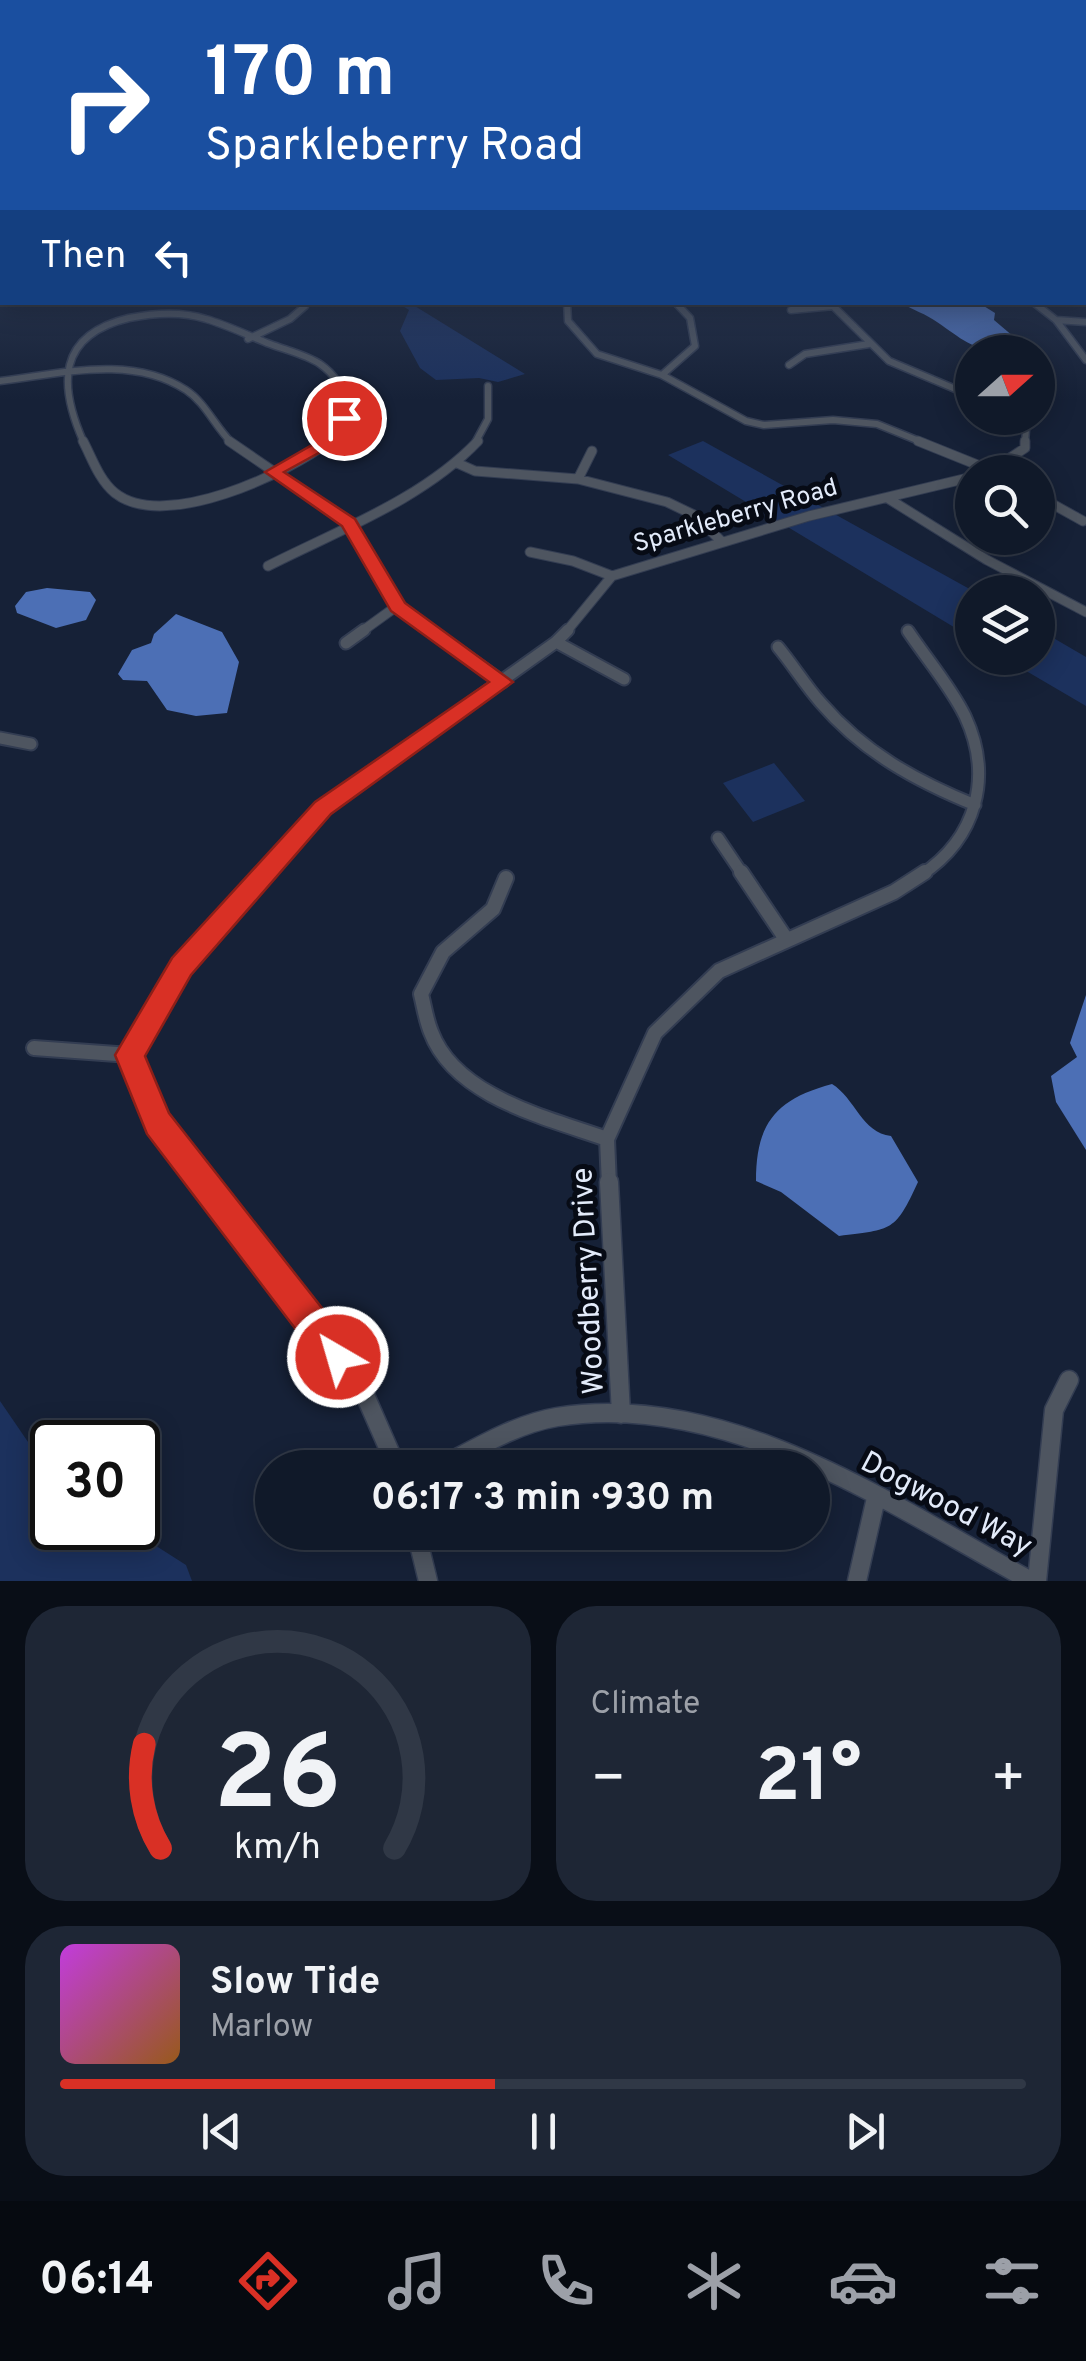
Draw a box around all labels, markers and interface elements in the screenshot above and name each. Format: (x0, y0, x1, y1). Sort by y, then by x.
text: 170 m (205, 32, 395, 121)
icon: right (40, 40, 170, 170)
text: Sparkleberry Road (205, 119, 584, 176)
icon: left (146, 230, 201, 285)
text: Then (40, 233, 126, 282)
north arrow (955, 335, 1055, 435)
map controls (955, 335, 1055, 675)
pin (302, 376, 387, 461)
icon: arrive (317, 391, 372, 446)
button: search (955, 455, 1055, 555)
street label: Sparkleberry Road (630, 472, 841, 561)
button: layers (955, 575, 1055, 675)
street label: Woodberry Drive (565, 1166, 614, 1395)
position arrow (286, 1305, 390, 1409)
speed limit sign: 30 (30, 1420, 160, 1550)
street label: Dogwood Way (854, 1444, 1038, 1566)
text: 06:17 · 3 min · 930 m (371, 1475, 714, 1524)
text: Climate (591, 1685, 700, 1725)
text: 26 (214, 1714, 342, 1846)
text: 21° (755, 1733, 862, 1828)
text: − (591, 1746, 626, 1816)
text: + (991, 1746, 1026, 1816)
text: km/h (234, 1826, 321, 1872)
text: Slow Tide (210, 1959, 380, 2008)
text: Marlow (210, 2008, 313, 2048)
icon: previous (194, 2104, 249, 2159)
icon: pause (516, 2104, 571, 2159)
icon: next (838, 2104, 893, 2159)
icon: directions (233, 2246, 303, 2316)
icon: music (382, 2246, 452, 2316)
icon: phone (531, 2246, 601, 2316)
icon: climate (679, 2246, 749, 2316)
icon: car (828, 2246, 898, 2316)
icon: filters (977, 2246, 1047, 2316)
text: 06:14 (39, 2253, 154, 2310)

